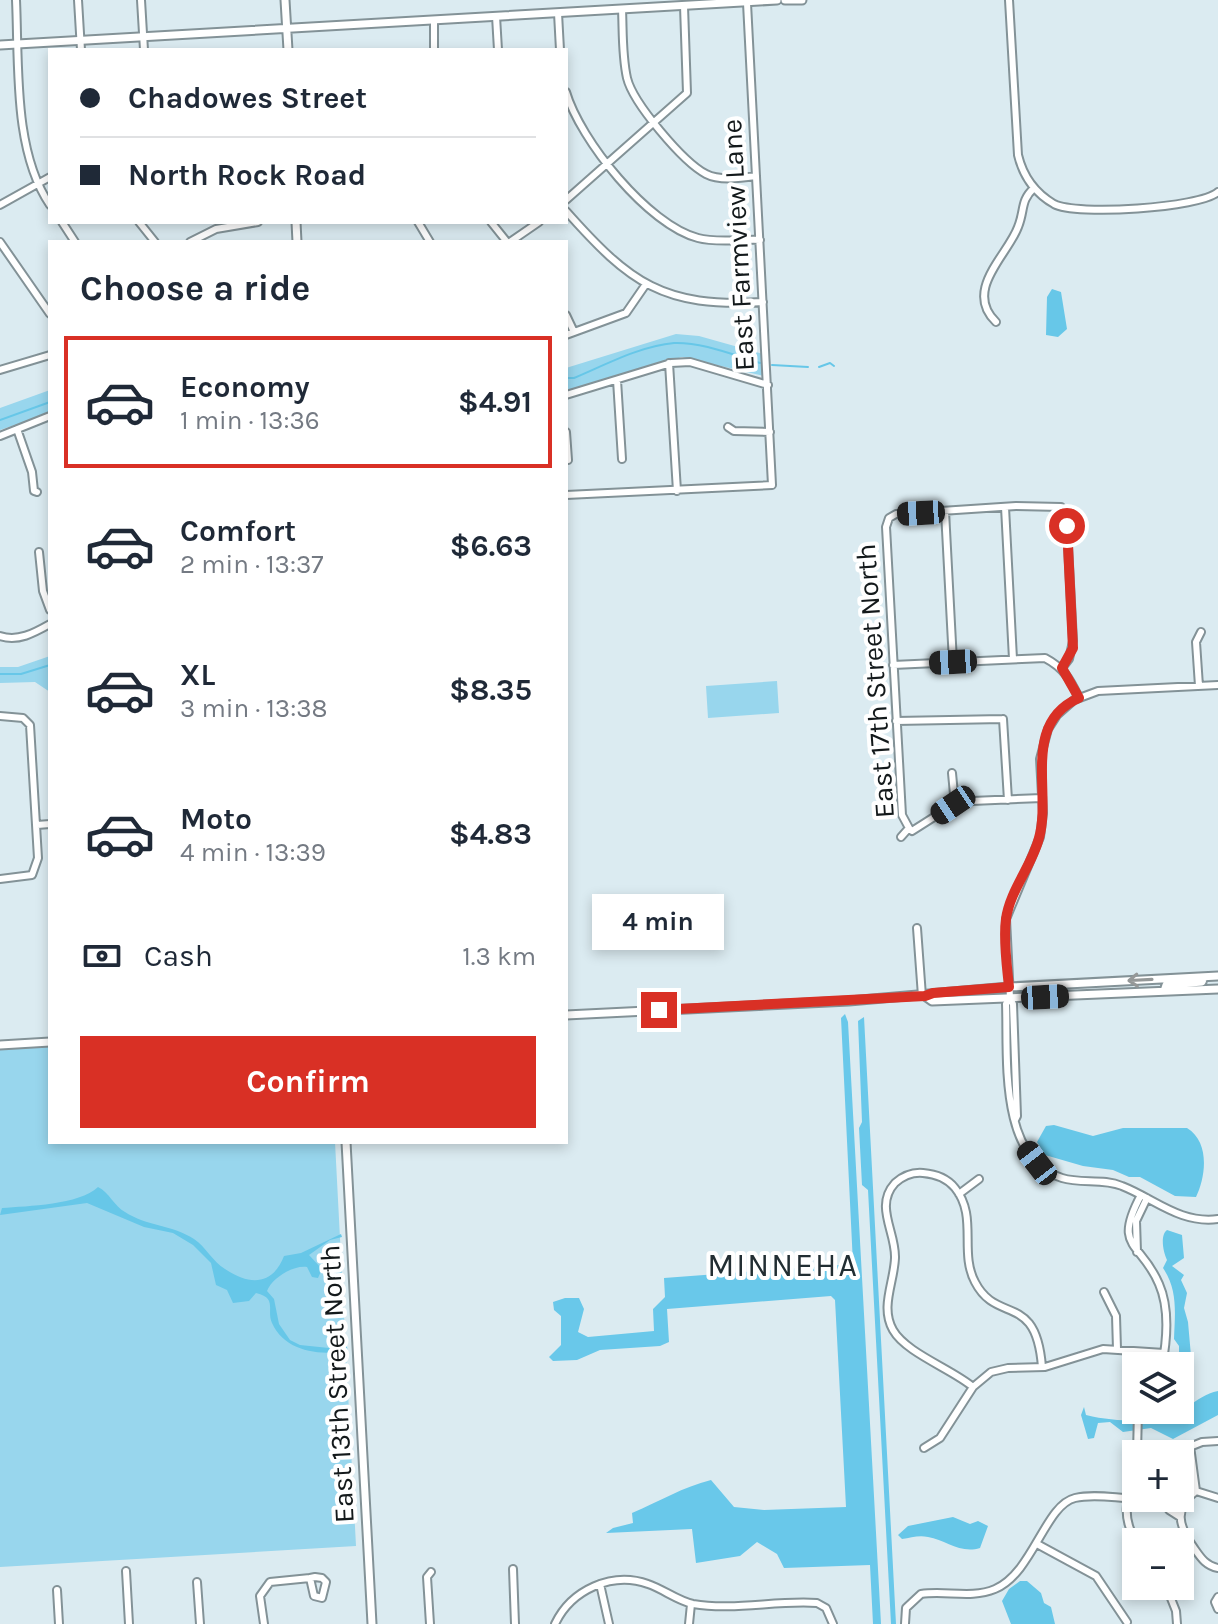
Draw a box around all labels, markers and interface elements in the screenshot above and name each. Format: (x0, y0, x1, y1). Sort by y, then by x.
text: Chadowes Street (128, 80, 367, 116)
street label: East Farmview Lane (715, 118, 761, 372)
text: North Rock Road (128, 157, 366, 193)
text: Choose a ride (80, 267, 310, 309)
icon: car (84, 366, 156, 438)
text: Economy (180, 369, 310, 405)
text: $4.91 (458, 384, 532, 420)
text: 1 min · 13:36 (180, 405, 320, 436)
car (896, 500, 946, 526)
route start (1049, 508, 1085, 544)
icon: car (84, 510, 156, 582)
text: Comfort (180, 513, 296, 549)
text: $6.63 (450, 528, 532, 564)
street label: East 17th Street North (849, 543, 901, 819)
text: 2 min · 13:37 (180, 549, 324, 580)
car (928, 649, 978, 675)
icon: car (84, 654, 156, 726)
text: XL (180, 657, 215, 693)
text: $8.35 (449, 672, 532, 708)
text: 3 min · 13:38 (180, 693, 328, 724)
car (926, 782, 980, 828)
icon: car (84, 798, 156, 870)
text: Moto (180, 801, 252, 837)
text: $4.83 (449, 816, 532, 852)
text: 4 min · 13:39 (180, 837, 326, 868)
callout: 4 min (593, 894, 725, 950)
text: 4 min (622, 906, 694, 937)
icon: cash (80, 934, 124, 978)
text: Cash (144, 938, 213, 974)
text: 1.3 km (462, 941, 536, 972)
one-way arrow (1127, 973, 1154, 988)
car (1020, 984, 1070, 1010)
route end (641, 992, 677, 1028)
button: Confirm (80, 1036, 536, 1128)
car (1013, 1137, 1061, 1189)
street label: East 13th Street North (313, 1244, 361, 1524)
district label: MINNEHA (707, 1247, 859, 1284)
map controls (1122, 1352, 1194, 1600)
button: layers (1122, 1352, 1194, 1424)
button: + (1122, 1440, 1194, 1512)
button: − (1122, 1528, 1194, 1600)

